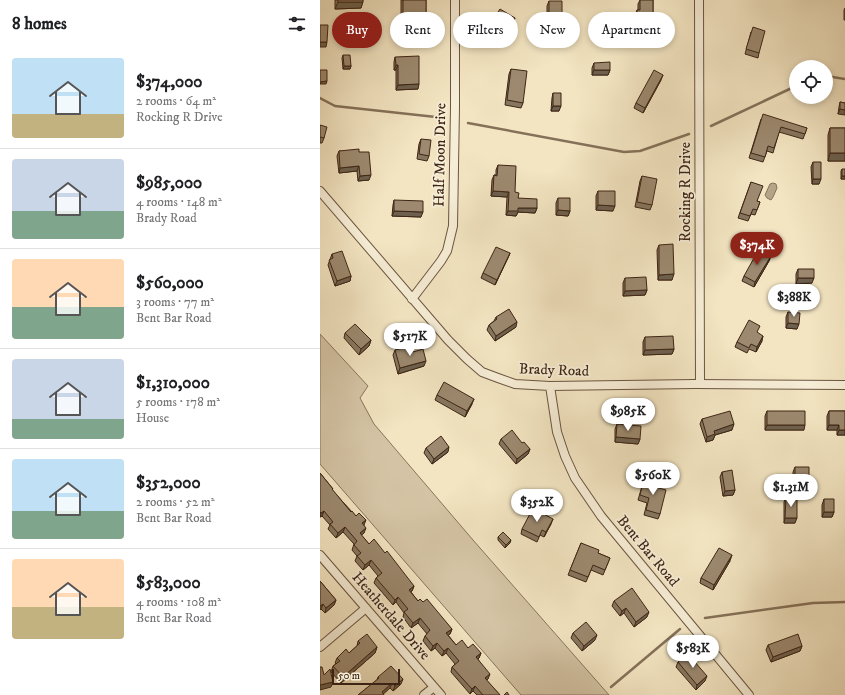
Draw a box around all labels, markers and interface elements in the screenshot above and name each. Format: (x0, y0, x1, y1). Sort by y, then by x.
chip: Buy (332, 12, 382, 48)
chip: Rent (390, 12, 445, 48)
chip: Filters (453, 12, 518, 48)
chip: New (526, 12, 580, 48)
chip: Apartment (588, 12, 675, 48)
text: 8 homes (12, 13, 67, 35)
icon: filters (286, 13, 308, 35)
map controls (789, 60, 833, 104)
button: locate (789, 60, 833, 104)
text: $374,000 (136, 71, 203, 93)
icon: home (44, 74, 92, 122)
text: 2 rooms · 64 m² (136, 93, 216, 109)
street label: Half Moon Drive (430, 103, 450, 207)
text: Rocking R Drive (136, 109, 223, 125)
street label: Rocking R Drive (676, 142, 695, 242)
text: $985,000 (136, 172, 202, 194)
icon: home (44, 175, 92, 223)
text: 4 rooms · 148 m² (136, 194, 222, 210)
text: Brady Road (136, 210, 197, 226)
pin: $374K (729, 232, 785, 266)
text: $374K (739, 237, 775, 253)
text: $560,000 (136, 272, 204, 294)
icon: home (44, 275, 92, 323)
pin: $388K (766, 284, 822, 318)
text: $388K (777, 289, 811, 305)
text: 3 rooms · 77 m² (136, 294, 214, 310)
text: Bent Bar Road (136, 310, 212, 326)
pin: $517K (382, 323, 438, 357)
text: $517K (393, 328, 427, 344)
street label: Brady Road (519, 359, 590, 381)
text: $1,310,000 (136, 372, 210, 394)
icon: home (44, 375, 92, 423)
text: 5 rooms · 178 m² (136, 394, 220, 410)
pin: $985K (600, 398, 656, 432)
text: $985K (610, 403, 646, 419)
text: House (136, 410, 169, 426)
pin: $560K (625, 462, 681, 496)
text: $560K (635, 467, 671, 483)
text: $352,000 (136, 472, 201, 494)
pin: $1.31M (758, 474, 824, 508)
icon: home (44, 475, 92, 523)
text: $1.31M (773, 479, 809, 495)
pin: $352K (509, 489, 565, 523)
text: 2 rooms · 52 m² (136, 494, 215, 510)
text: $352K (520, 494, 554, 510)
text: Bent Bar Road (136, 510, 212, 526)
street label: Bent Bar Road (613, 511, 684, 591)
street label: Heatherdale Drive (348, 568, 434, 664)
text: $583,000 (136, 572, 201, 594)
icon: home (44, 575, 92, 623)
text: 4 rooms · 108 m² (136, 594, 221, 610)
text: Bent Bar Road (136, 610, 212, 626)
pin: $583K (665, 635, 721, 669)
text: $583K (676, 640, 710, 656)
scale bar (332, 667, 400, 686)
text: 50 m (338, 669, 360, 683)

